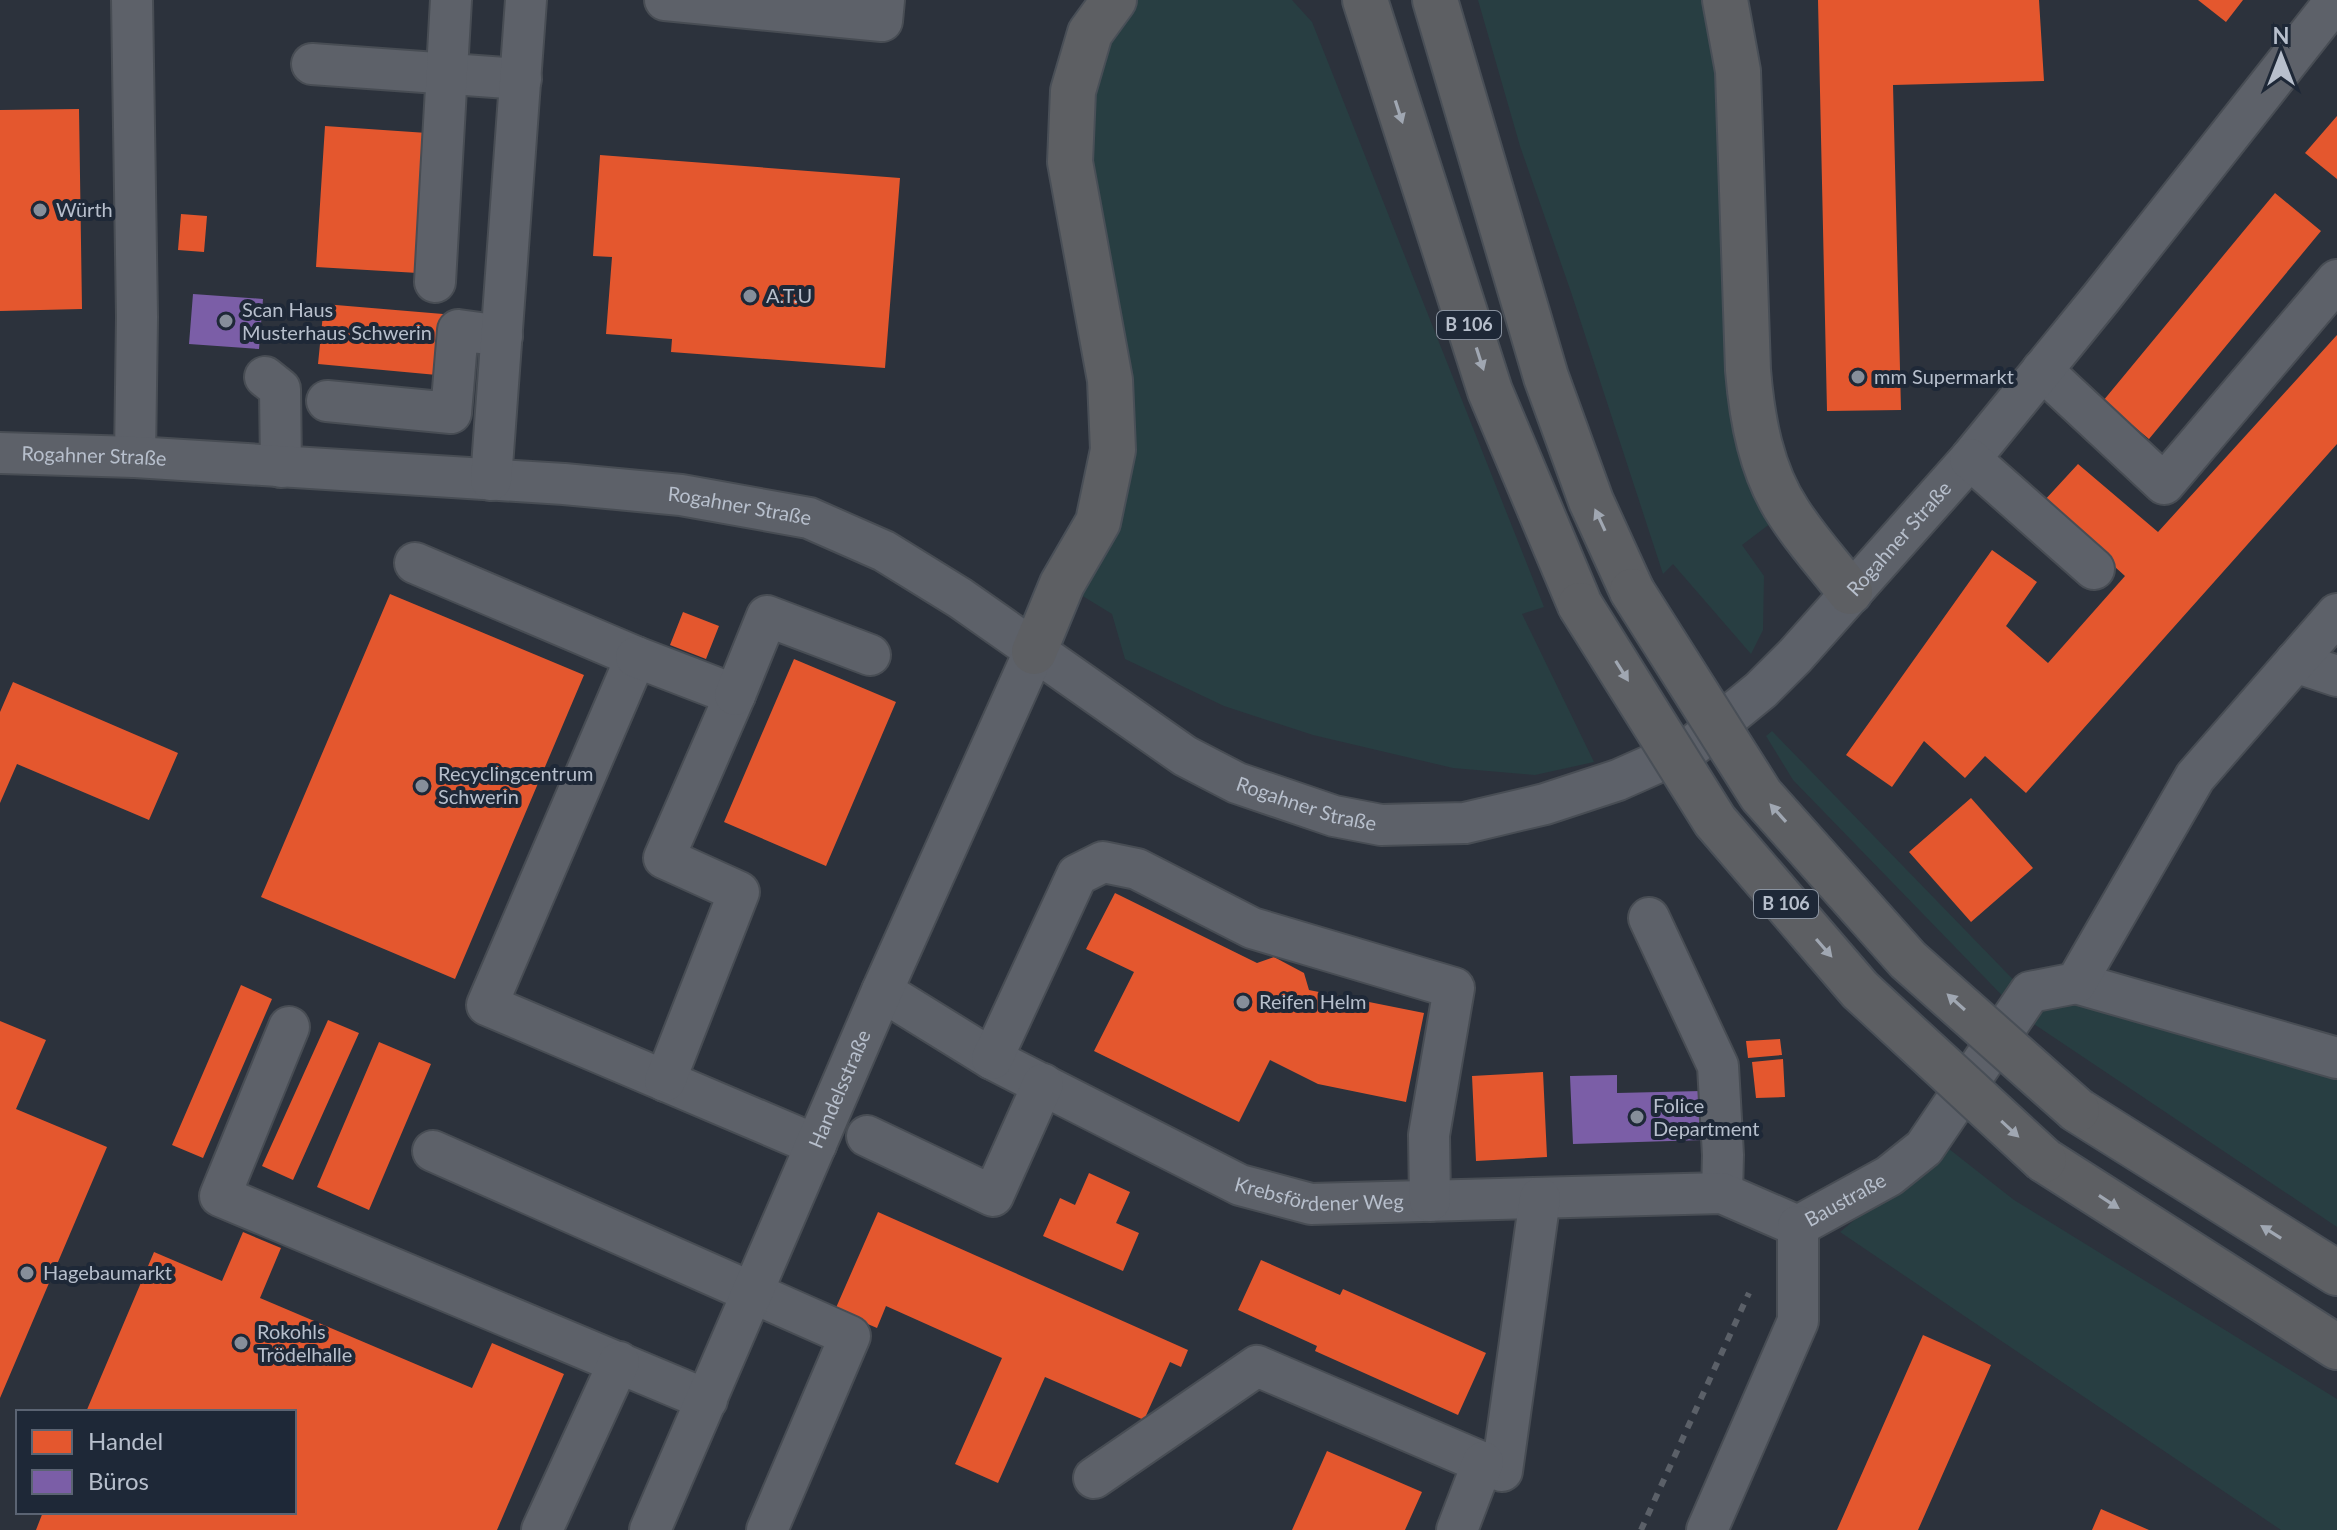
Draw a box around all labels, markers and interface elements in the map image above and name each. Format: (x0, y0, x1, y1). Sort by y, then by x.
north arrow (2241, 16, 2321, 96)
text: N (2273, 22, 2289, 49)
one-way arrow (1394, 101, 1406, 125)
place label: Würth (56, 197, 113, 221)
marker: Würth (31, 201, 49, 219)
place label: A.T.U (766, 283, 812, 307)
marker: A.T.U (741, 287, 759, 305)
place label: Scan Haus Musterhaus Schwerin (242, 297, 432, 344)
road number: B 106 (1437, 311, 1501, 339)
marker: Scan Haus Musterhaus Schwerin (217, 312, 235, 330)
one-way arrow (1474, 348, 1486, 372)
place label: mm Supermarkt (1874, 364, 2014, 388)
marker: mm Supermarkt (1849, 368, 1867, 386)
street label: Rogahner Straße (21, 441, 167, 470)
street label: Rogahner Straße (1841, 476, 1956, 600)
street label: Rogahner Straße (667, 481, 813, 529)
one-way arrow (1593, 508, 1607, 532)
one-way arrow (1614, 661, 1629, 682)
place label: Recyclingcentrum Schwerin (438, 761, 594, 808)
street label: Rogahner Straße (1234, 771, 1379, 835)
marker: Recyclingcentrum Schwerin (413, 777, 431, 795)
one-way arrow (1770, 804, 1787, 824)
road number: B 106 (1754, 890, 1818, 918)
one-way arrow (1815, 938, 1832, 958)
place label: Reifen Helm (1259, 989, 1366, 1013)
marker: Reifen Helm (1234, 993, 1252, 1011)
one-way arrow (1946, 994, 1965, 1012)
street label: Handelsstraße (803, 1026, 875, 1151)
place label: Folice Department (1653, 1093, 1759, 1140)
marker: Folice Department (1628, 1108, 1646, 1126)
one-way arrow (2001, 1120, 2020, 1138)
street label: Baustraße (1800, 1167, 1890, 1231)
street label: Krebsfördener Weg (1232, 1171, 1404, 1215)
one-way arrow (2099, 1195, 2120, 1210)
one-way arrow (2260, 1225, 2282, 1239)
place label: Hagebaumarkt (43, 1260, 172, 1284)
marker: Hagebaumarkt (18, 1264, 36, 1282)
place label: Rokohls Trödelhalle (257, 1319, 352, 1366)
marker: Rokohls Trödelhalle (232, 1334, 250, 1352)
legend (16, 1410, 296, 1514)
text: Handel (88, 1426, 163, 1455)
text: Büros (88, 1466, 149, 1495)

